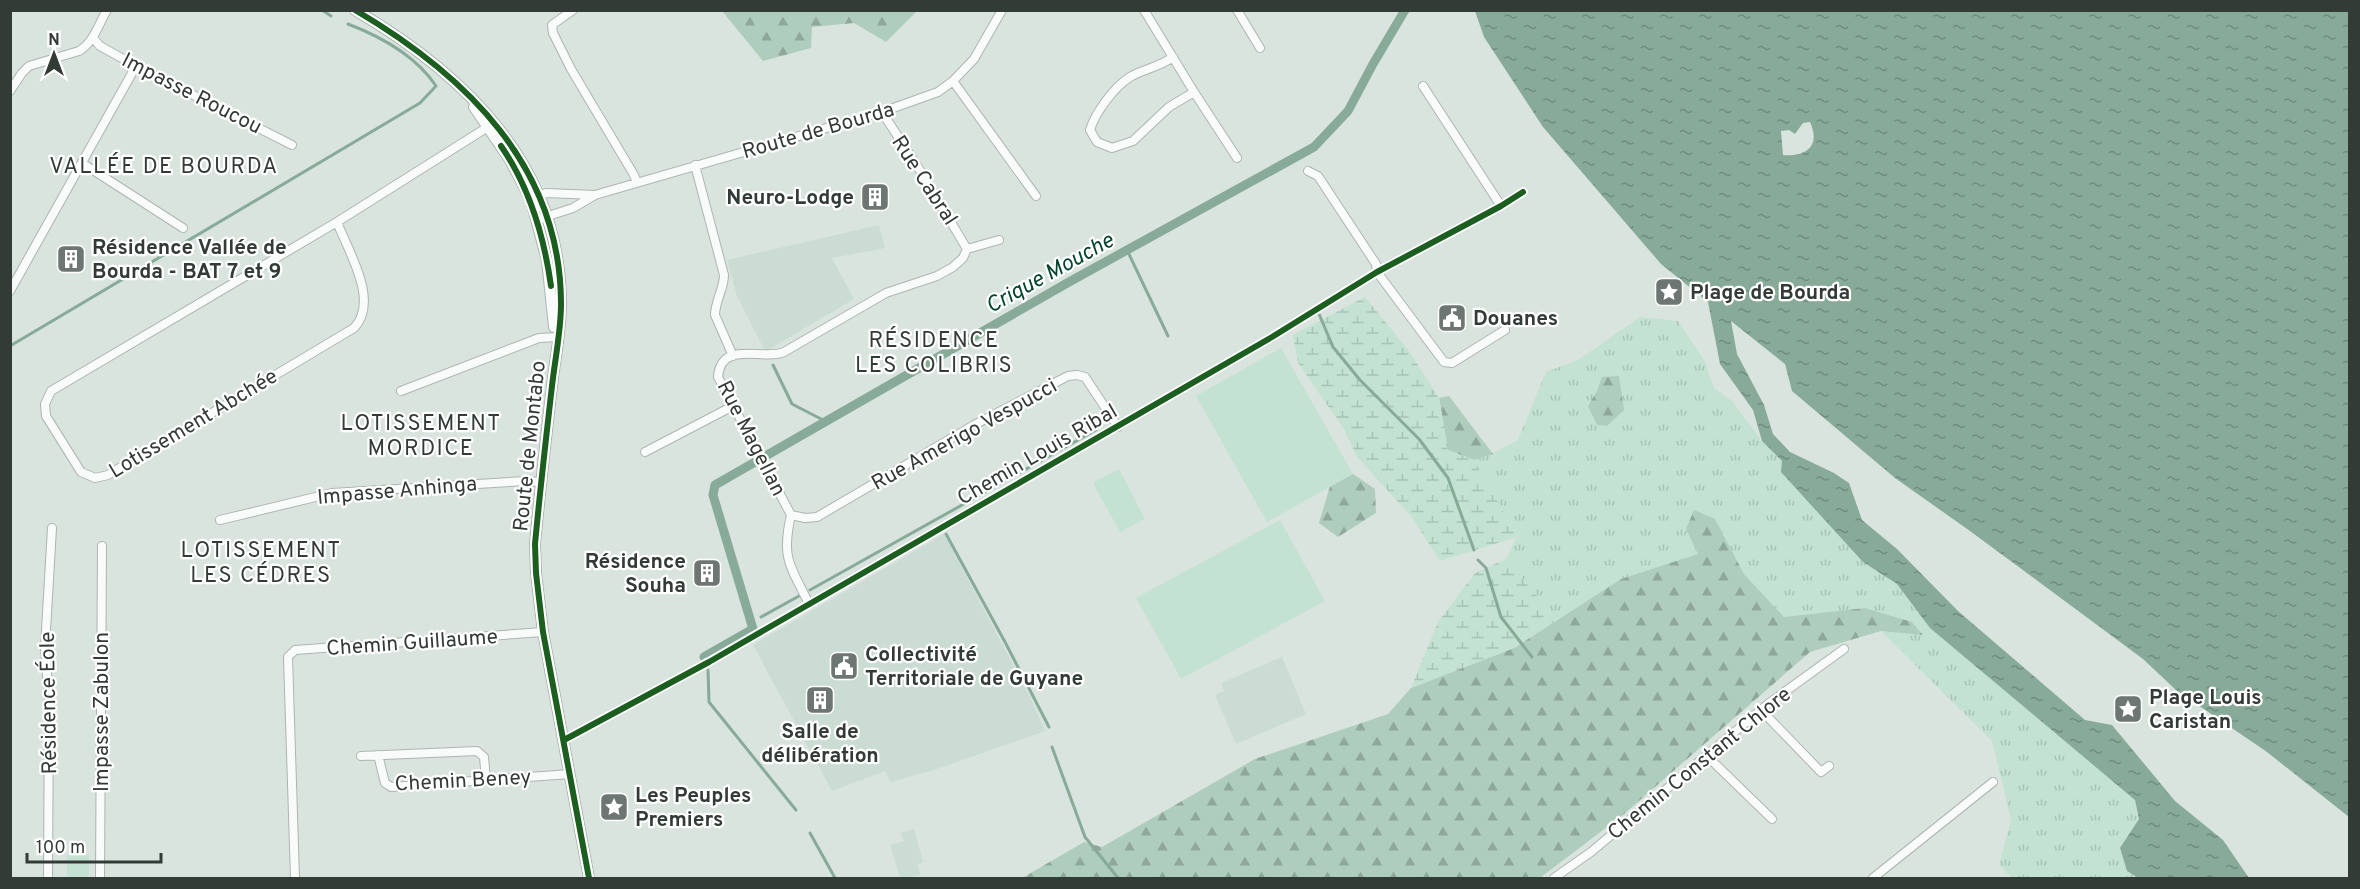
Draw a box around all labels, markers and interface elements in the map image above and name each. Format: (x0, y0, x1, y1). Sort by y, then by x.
north arrow (24, 24, 84, 84)
text: N (48, 31, 60, 51)
street label: Impasse Roucou (117, 47, 266, 141)
street label: Route de Bourda (739, 97, 898, 166)
street label: Rue Cabral (885, 131, 963, 231)
district label: VALLÉE DE BOURDA (49, 152, 279, 181)
building icon: Neuro-Lodge (859, 181, 891, 213)
place label: Neuro-Lodge (726, 185, 854, 212)
water label: Crique Mouche (981, 228, 1120, 320)
place label: Résidence Vallée de Bourda - BAT 7 et 9 (92, 235, 287, 286)
building icon: Résidence Vallée de Bourda - BAT 7 et 9 (55, 243, 87, 275)
place icon: Plage de Bourda (1653, 276, 1685, 308)
place label: Plage de Bourda (1690, 280, 1850, 307)
public building icon: Douanes (1436, 302, 1468, 334)
place label: Douanes (1473, 306, 1558, 333)
district label: RÉSIDENCE LES COLIBRIS (855, 326, 1013, 380)
street label: Route de Montabo (508, 359, 553, 533)
street label: Lotissement Abchée (105, 363, 283, 485)
street label: Rue Amerigo Vespucci (867, 373, 1062, 498)
street label: Rue Magellan (710, 376, 791, 501)
street label: Chemin Louis Ribal (953, 398, 1123, 512)
district label: LOTISSEMENT MORDICE (340, 411, 502, 463)
street label: Impasse Anhinga (316, 471, 478, 512)
district label: LOTISSEMENT LES CÉDRES (180, 538, 342, 590)
place label: Résidence Souha (585, 549, 686, 600)
building icon: Résidence Souha (691, 557, 723, 589)
street label: Chemin Guillaume (325, 624, 499, 663)
street label: Résidence Éole (34, 631, 64, 775)
street label: Impasse Zabulon (89, 632, 116, 792)
place label: Collectivité Territoriale de Guyane (865, 642, 1083, 693)
public building icon: Collectivité Territoriale de Guyane (828, 650, 860, 682)
street label: Chemin Constant Chlore (1603, 682, 1797, 847)
building icon: Salle de délibération (804, 684, 836, 716)
place label: Plage Louis Caristan (2149, 685, 2262, 736)
place icon: Plage Louis Caristan (2112, 693, 2144, 725)
place label: Salle de délibération (761, 719, 879, 770)
street label: Chemin Beney (394, 764, 532, 799)
place label: Les Peuples Premiers (635, 783, 751, 834)
place icon: Les Peuples Premiers (598, 791, 630, 823)
scale bar (27, 826, 160, 864)
text: 100 m (36, 837, 85, 860)

